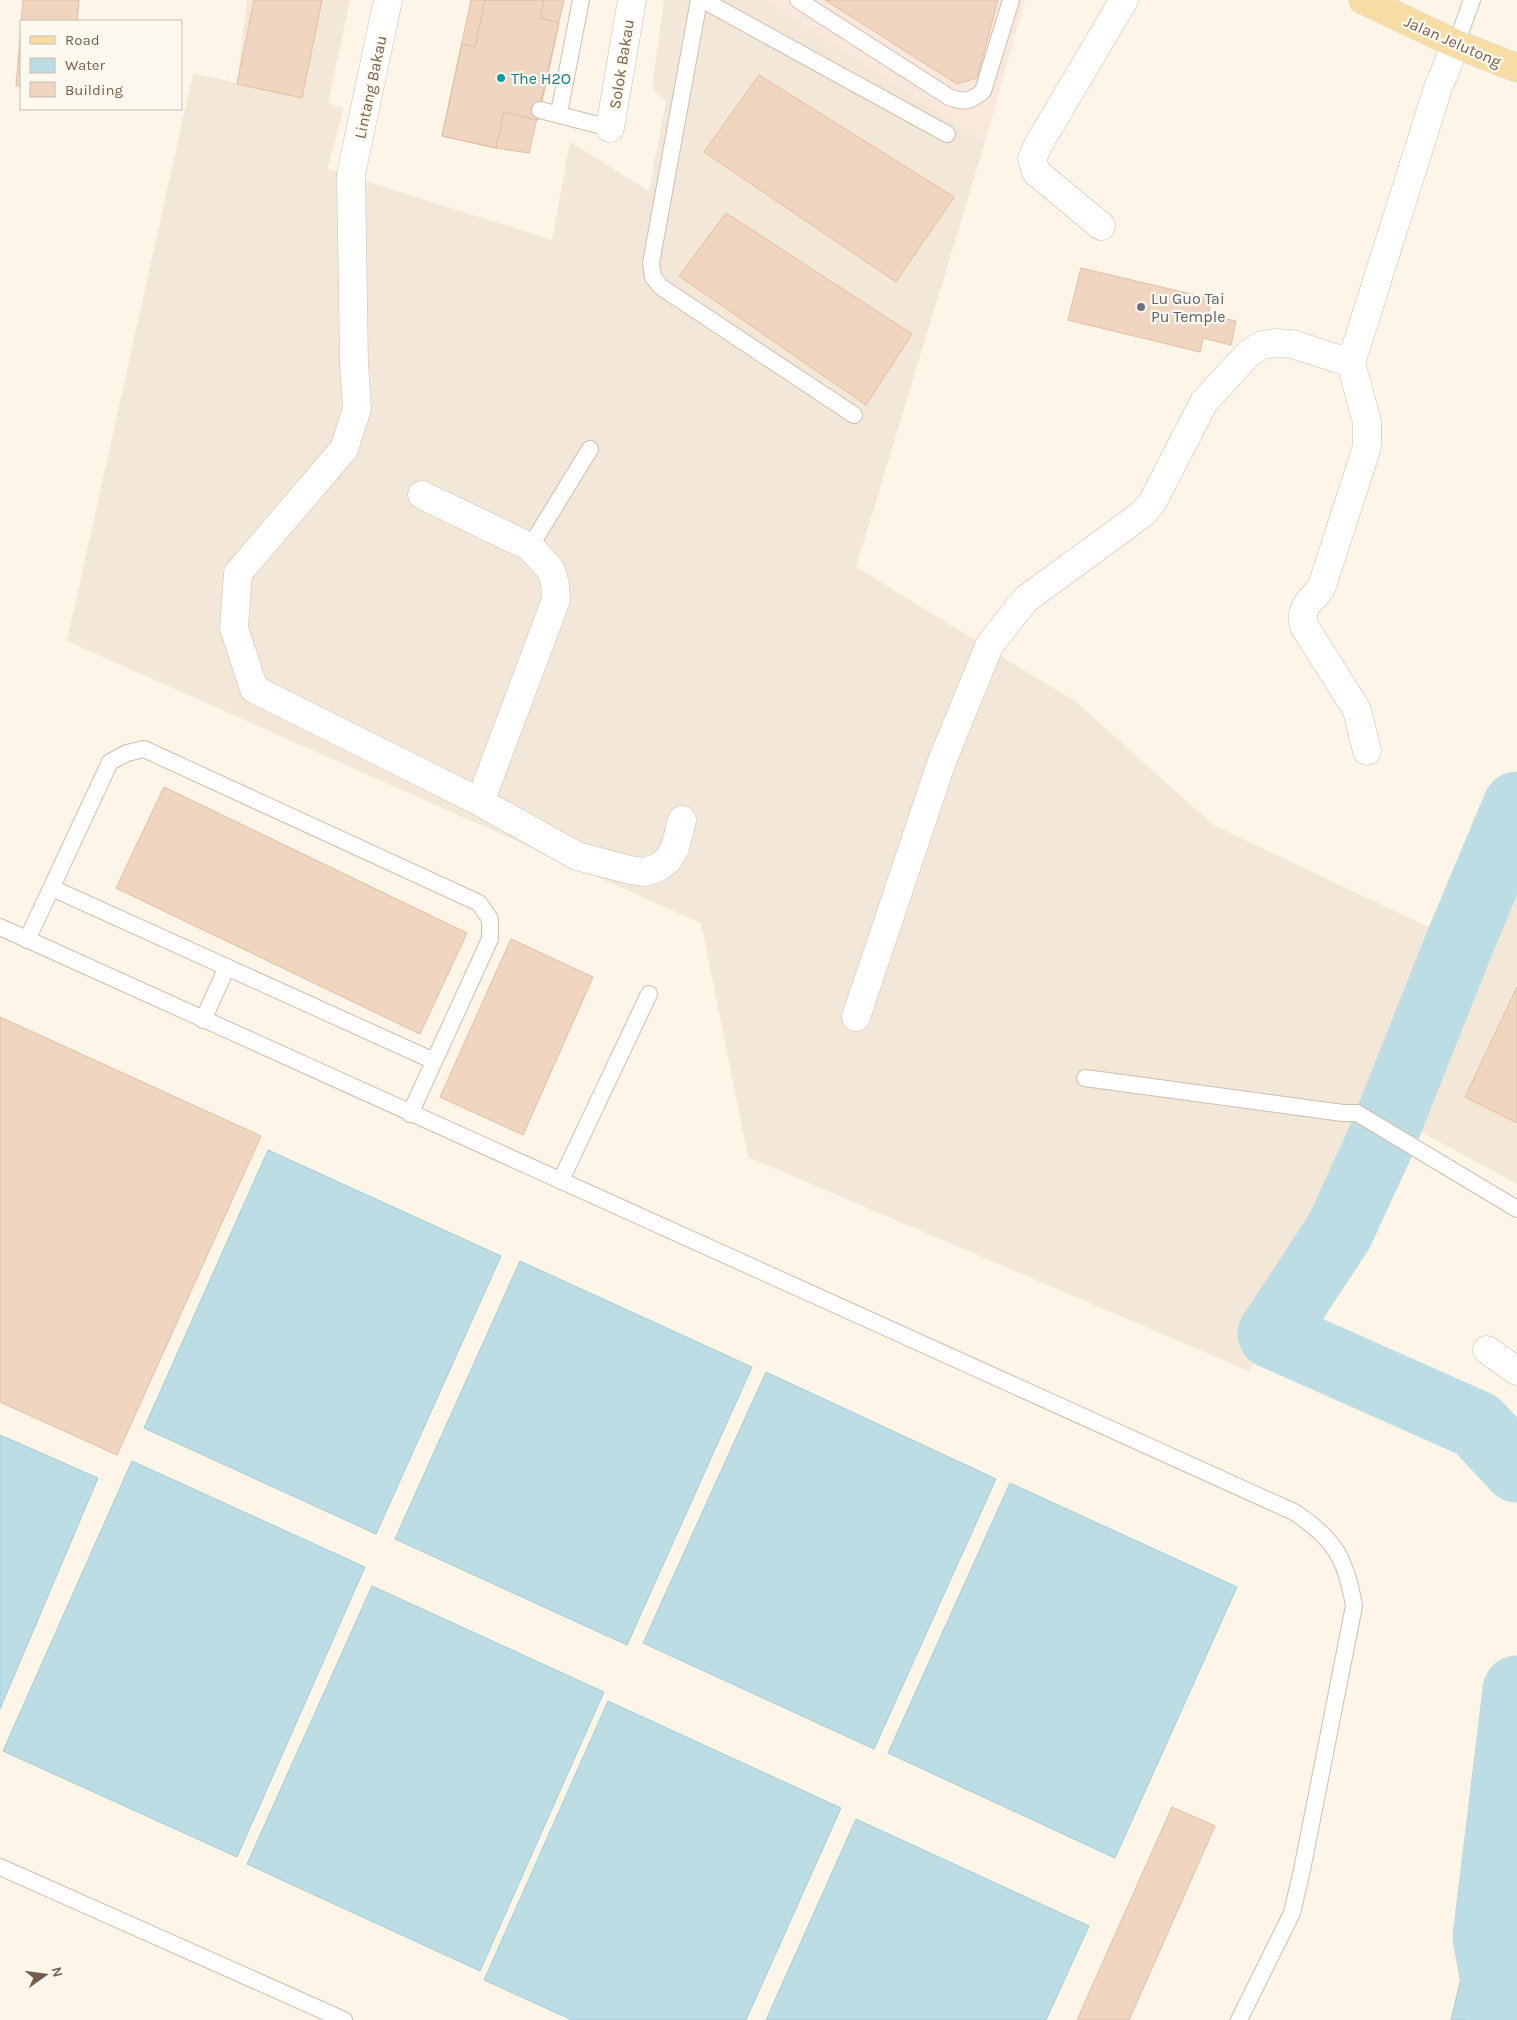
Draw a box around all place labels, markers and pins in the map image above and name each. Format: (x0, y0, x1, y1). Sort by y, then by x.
place label: The H2O (511, 69, 571, 88)
marker: The H2O (495, 72, 507, 84)
place label: Lu Guo Tai Pu Temple (1151, 289, 1225, 326)
marker: Lu Guo Tai Pu Temple (1135, 301, 1147, 313)

